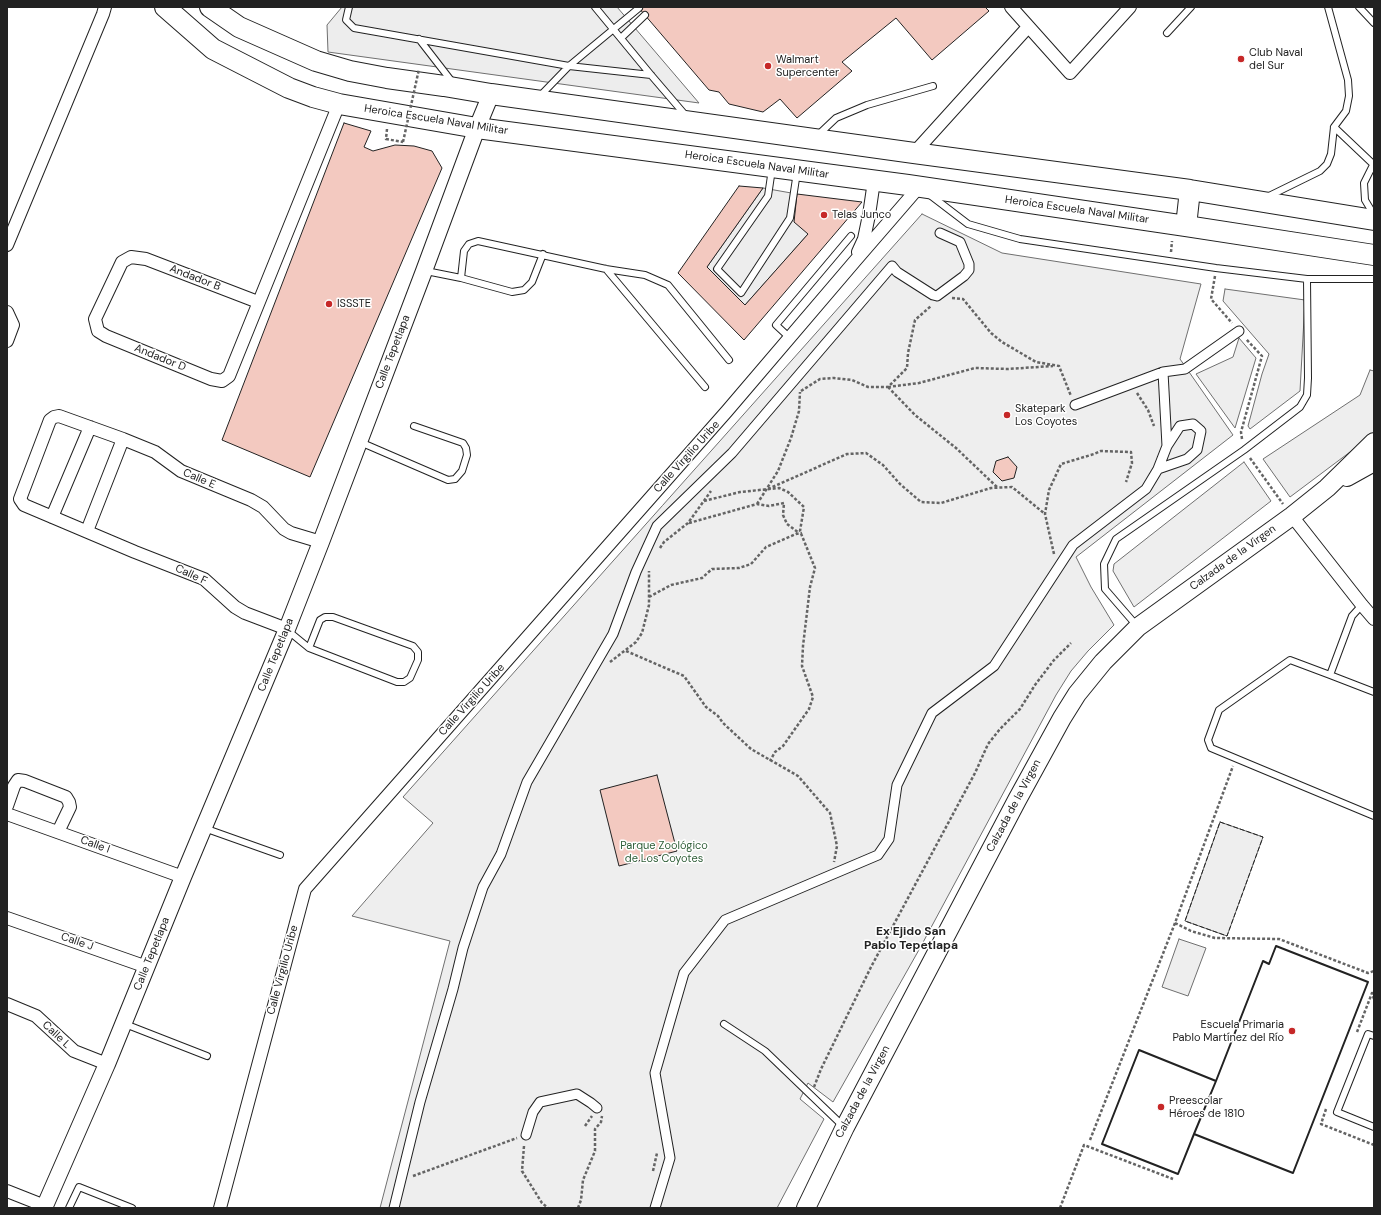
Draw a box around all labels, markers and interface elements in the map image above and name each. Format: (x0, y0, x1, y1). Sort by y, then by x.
place label: Club Naval del Sur (1249, 46, 1303, 72)
place label: Walmart Supercenter (776, 53, 839, 79)
marker: Club Naval del Sur (1236, 54, 1246, 64)
marker: Walmart Supercenter (763, 61, 773, 71)
street label: Heroica Escuela Naval Militar (363, 102, 509, 138)
street label: Heroica Escuela Naval Militar (684, 148, 830, 182)
street label: Heroica Escuela Naval Militar (1004, 193, 1150, 227)
place label: Telas Junco (832, 208, 891, 222)
marker: Telas Junco (819, 210, 829, 220)
street label: Andador B (168, 262, 222, 294)
place label: ISSSTE (337, 297, 371, 311)
marker: ISSSTE (324, 299, 334, 309)
street label: Calle Tepetlapa (373, 313, 413, 391)
street label: Andador D (132, 342, 188, 374)
place label: Skatepark Los Coyotes (1015, 402, 1077, 428)
marker: Skatepark Los Coyotes (1002, 410, 1012, 420)
street label: Calle Virgilio Uribe (651, 418, 723, 496)
street label: Calle E (181, 466, 217, 492)
street label: Calzada de la Virgen (1187, 522, 1279, 594)
street label: Calle F (173, 562, 209, 588)
street label: Calle Tepetlapa (255, 616, 297, 694)
street label: Calle Virgilio Uribe (436, 661, 508, 739)
street label: Calzada de la Virgen (984, 757, 1044, 855)
street label: Calle I (78, 834, 112, 856)
park label: Parque Zoológico de Los Coyotes (620, 839, 708, 865)
street label: Calle Tepetlapa (131, 915, 173, 993)
street label: Calle Virgilio Uribe (265, 924, 301, 1016)
district label: Ex Ejido San Pablo Tepetlapa (864, 925, 958, 953)
street label: Calle J (59, 930, 95, 954)
place label: Escuela Primaria Pablo Martínez del Río (1172, 1018, 1284, 1044)
street label: Calle L (39, 1019, 73, 1051)
marker: Escuela Primaria Pablo Martínez del Río (1287, 1026, 1297, 1036)
street label: Calzada de la Virgen (833, 1043, 893, 1141)
place label: Preescolar Héroes de 1810 (1169, 1094, 1245, 1120)
marker: Preescolar Héroes de 1810 (1156, 1102, 1166, 1112)

